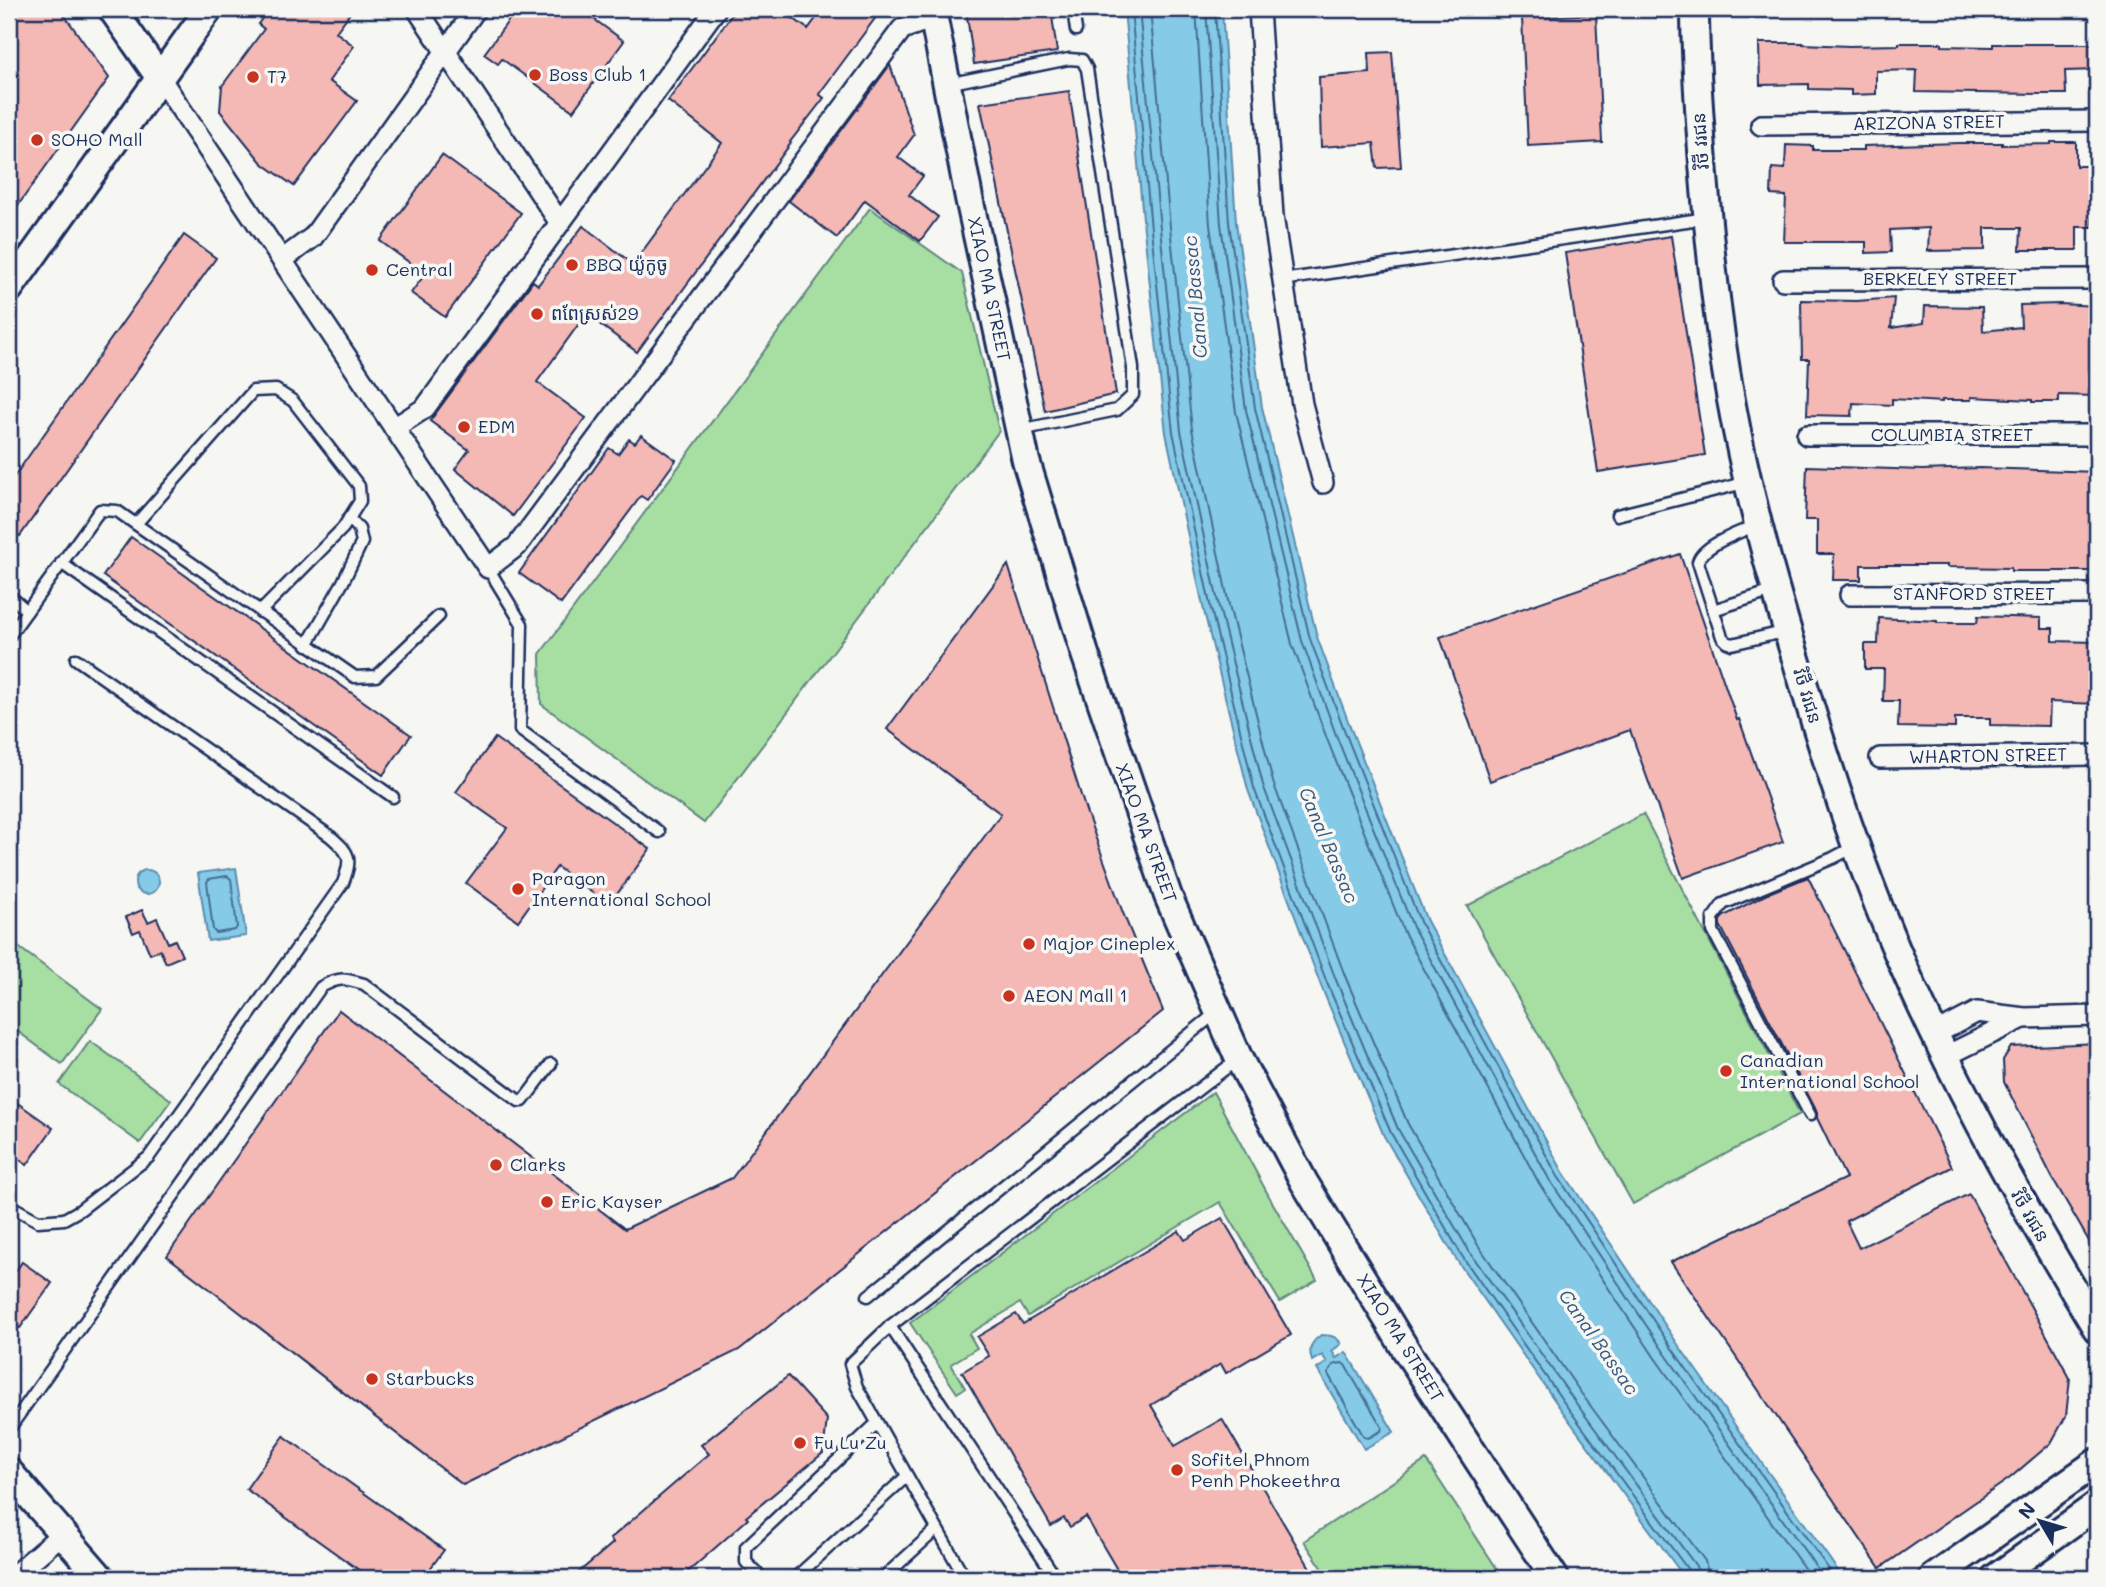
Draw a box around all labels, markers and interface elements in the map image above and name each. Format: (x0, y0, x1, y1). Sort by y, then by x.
place label: Boss Club 1 (549, 62, 647, 86)
place label: T7 (267, 64, 287, 88)
marker: Boss Club 1 (527, 67, 543, 83)
marker: T7 (245, 69, 261, 85)
street label: ARIZONA STREET (1853, 109, 2005, 135)
street label: វិថី វរជន (1686, 112, 1714, 171)
place label: SOHO Mall (51, 127, 143, 151)
marker: SOHO Mall (29, 132, 45, 148)
street label: XIAO MA STREET (963, 214, 1017, 363)
water label: Canal Bassac (1177, 234, 1212, 360)
place label: BBQ យ៉ូកូចូ (586, 252, 668, 276)
place label: Central (386, 257, 453, 281)
marker: BBQ យ៉ូកូចូ (564, 257, 580, 273)
marker: Central (364, 262, 380, 278)
street label: BERKELEY STREET (1863, 266, 2017, 290)
place label: ពពែស្រស់29 (551, 301, 639, 325)
marker: ពពែស្រស់29 (529, 306, 545, 322)
place label: EDM (478, 414, 515, 438)
marker: EDM (456, 419, 472, 435)
street label: COLUMBIA STREET (1871, 422, 2033, 446)
street label: STANFORD STREET (1893, 581, 2055, 605)
street label: វិថី វរជន (1788, 664, 1828, 726)
street label: WHARTON STREET (1909, 742, 2067, 768)
street label: XIAO MA STREET (1110, 759, 1183, 906)
water label: Canal Bassac (1294, 783, 1365, 907)
place label: Paragon International School (532, 866, 711, 911)
marker: Paragon International School (510, 881, 526, 897)
place label: Major Cineplex (1043, 931, 1175, 955)
marker: Major Cineplex (1021, 936, 1037, 952)
place label: AEON Mall 1 (1023, 983, 1127, 1007)
marker: AEON Mall 1 (1001, 988, 1017, 1004)
place label: Canadian International School (1740, 1048, 1919, 1093)
marker: Canadian International School (1718, 1063, 1734, 1079)
place label: Clarks (510, 1152, 566, 1176)
marker: Clarks (488, 1157, 504, 1173)
street label: វិថី វរជន (2006, 1184, 2056, 1246)
place label: Eric Kayser (561, 1189, 663, 1213)
marker: Eric Kayser (539, 1194, 555, 1210)
street label: XIAO MA STREET (1352, 1269, 1450, 1406)
water label: Canal Bassac (1554, 1284, 1645, 1400)
place label: Starbucks (386, 1366, 475, 1390)
marker: Starbucks (364, 1371, 380, 1387)
place label: Fu Lu Zu (814, 1430, 887, 1454)
marker: Fu Lu Zu (792, 1435, 808, 1451)
place label: Sofitel Phnom Penh Phokeethra (1191, 1447, 1341, 1492)
marker: Sofitel Phnom Penh Phokeethra (1169, 1462, 1185, 1478)
north arrow (2004, 1486, 2074, 1556)
text: N (2012, 1497, 2040, 1524)

